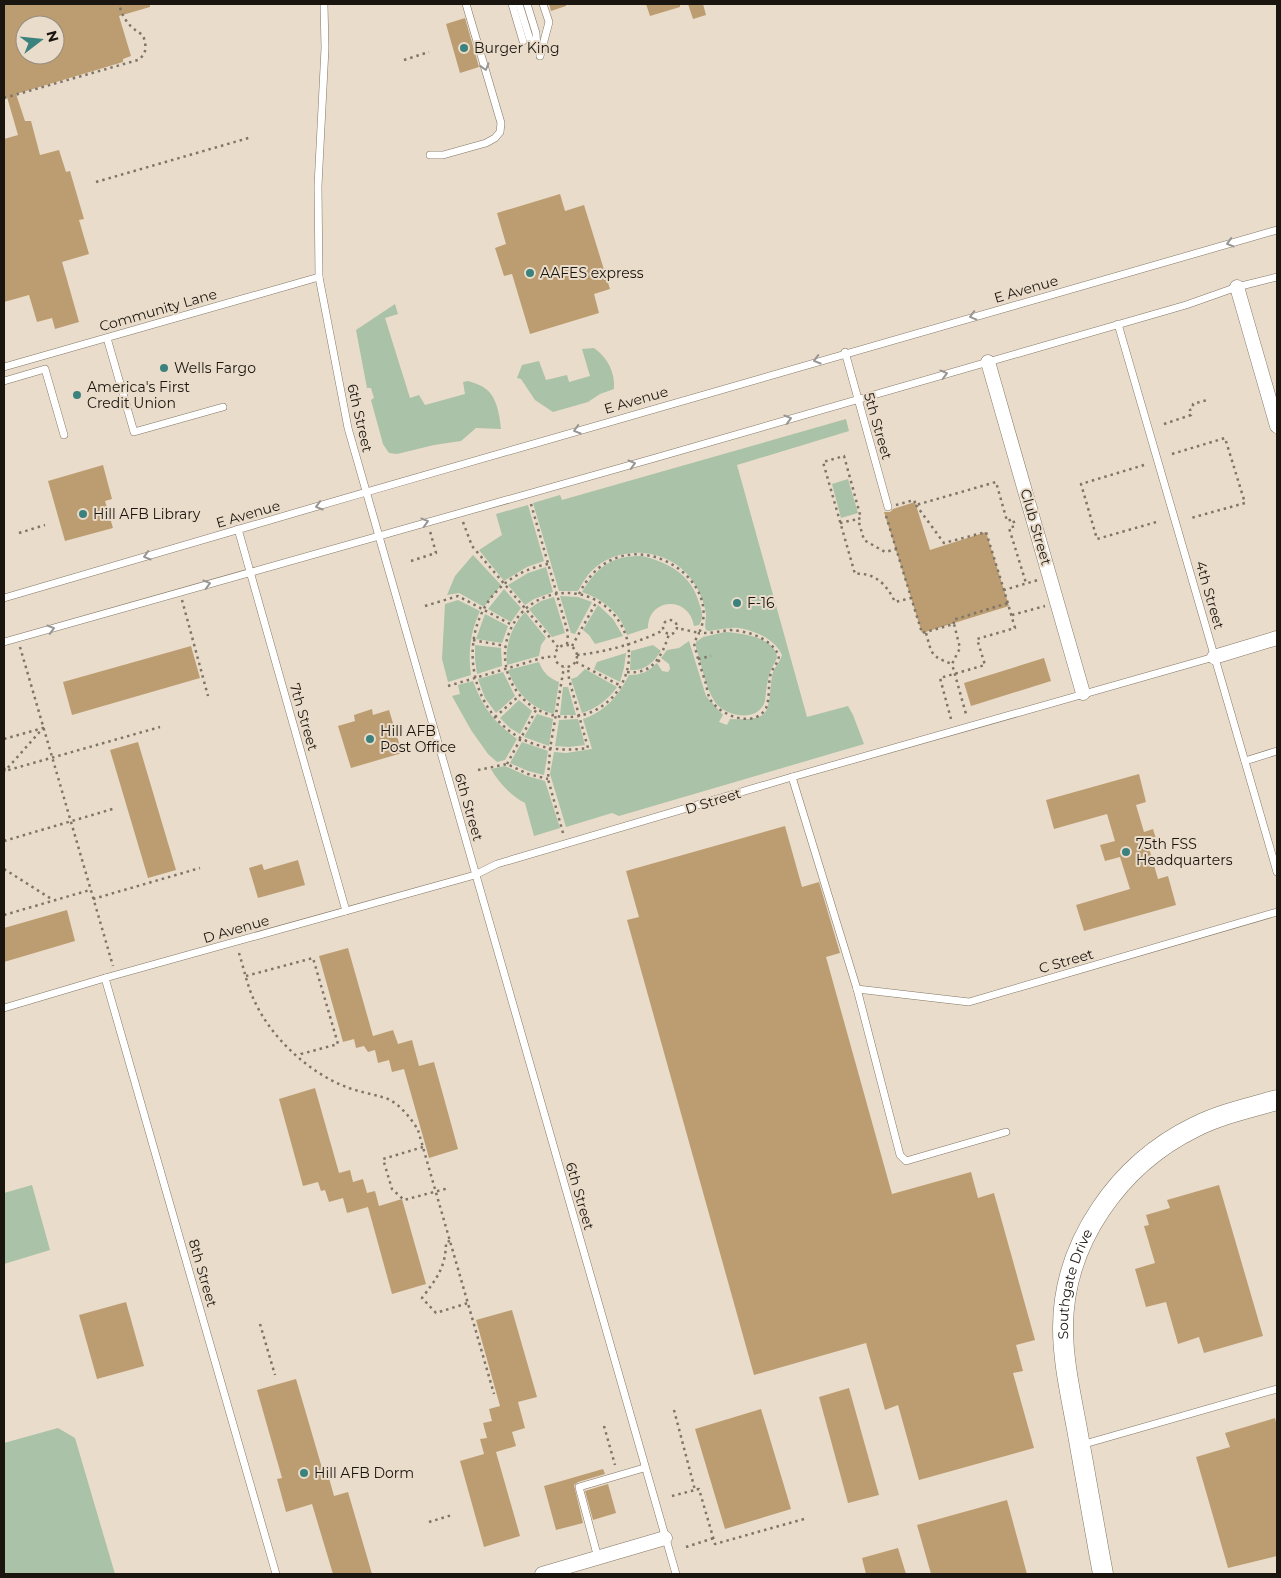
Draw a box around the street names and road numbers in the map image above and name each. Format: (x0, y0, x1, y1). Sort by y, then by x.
street label: E Avenue (992, 271, 1060, 307)
street label: Community Lane (97, 285, 219, 335)
street label: 6th Street (343, 382, 377, 454)
street label: E Avenue (602, 382, 670, 418)
street label: 5th Street (860, 390, 896, 462)
street label: Club Street (1017, 487, 1056, 568)
street label: E Avenue (214, 496, 282, 532)
street label: 4th Street (1192, 559, 1228, 632)
street label: 7th Street (286, 681, 322, 753)
street label: 6th Street (451, 771, 487, 843)
street label: D Street (683, 784, 743, 818)
street label: D Avenue (201, 911, 271, 947)
street label: C Street (1037, 945, 1096, 977)
street label: 6th Street (562, 1160, 598, 1232)
street label: Southgate Drive (1054, 1225, 1096, 1340)
street label: 8th Street (185, 1237, 221, 1309)

